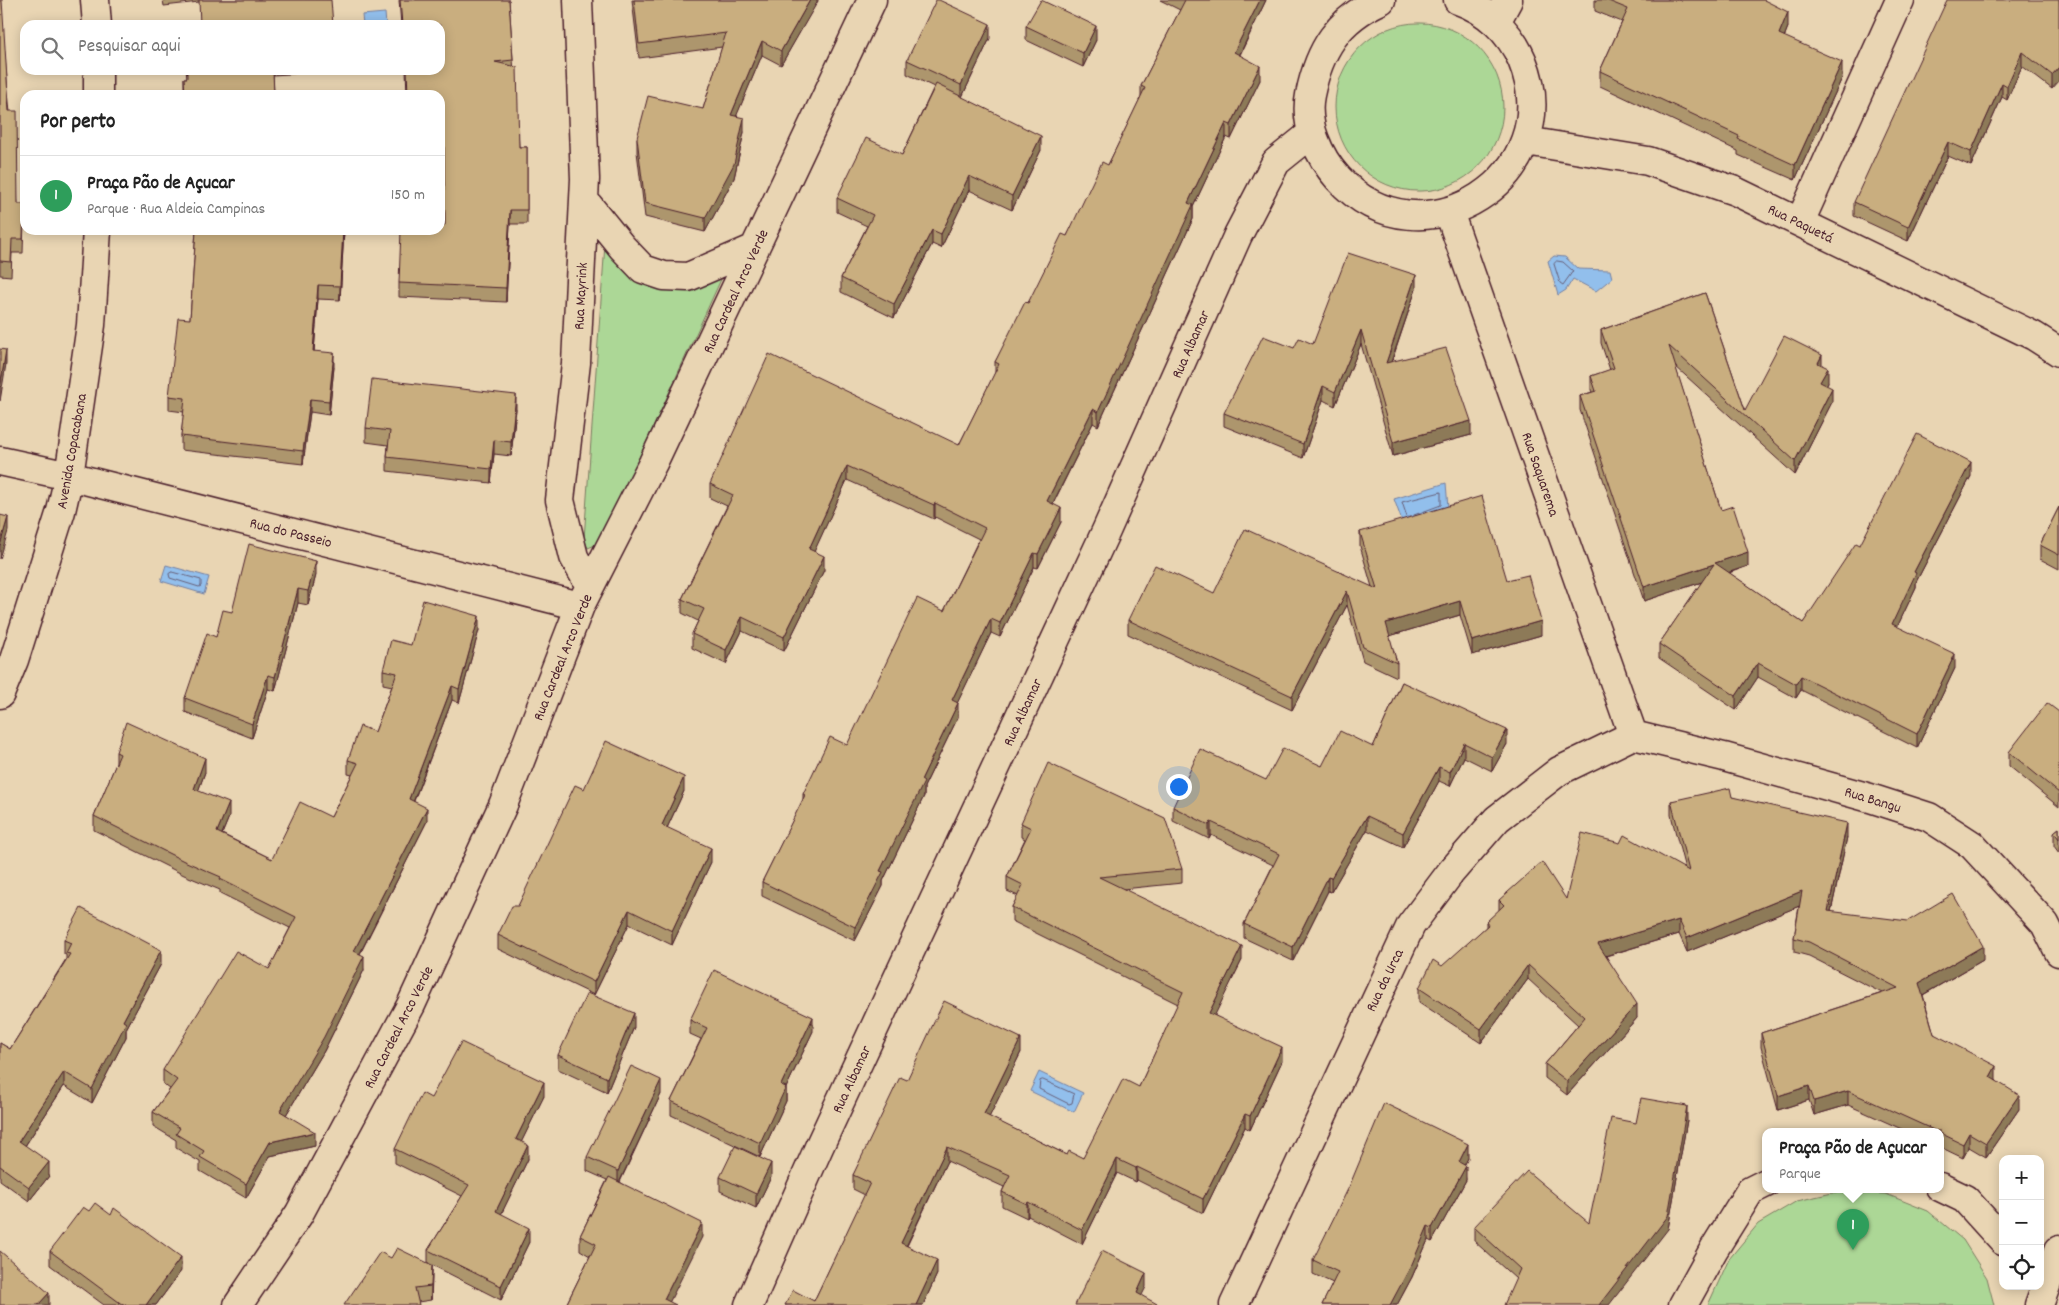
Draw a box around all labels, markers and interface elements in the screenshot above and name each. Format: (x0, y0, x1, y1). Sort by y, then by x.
search box (20, 20, 445, 75)
icon: search (38, 34, 66, 62)
text: Pesquisar aqui (78, 34, 180, 61)
text: Por perto (40, 108, 115, 138)
text: Praça Pão de Açucar (87, 171, 235, 198)
text: 1 (54, 184, 58, 207)
text: 150 m (391, 184, 425, 207)
text: Parque · Rua Aldeia Campinas (87, 198, 265, 221)
street label: Rua Paquetá (1763, 199, 1837, 250)
street label: Rua Cardeal Arco Verde (698, 226, 775, 358)
street label: Rua Mayrink (569, 262, 595, 330)
street label: Rua Albamar (1167, 307, 1217, 382)
street label: Avenida Copacabana (52, 391, 94, 511)
street label: Rua Saquarema (1514, 430, 1564, 521)
street label: Rua do Passeio (247, 513, 334, 555)
street label: Rua Cardeal Arco Verde (528, 591, 599, 724)
street label: Rua Albamar (999, 675, 1049, 750)
your location (1166, 774, 1192, 800)
street label: Rua Bangu (1841, 782, 1904, 820)
street label: Rua da Urca (1361, 945, 1411, 1016)
street label: Rua Cardeal Arco Verde (359, 962, 440, 1093)
street label: Rua Albamar (828, 1042, 878, 1117)
popup (1762, 1128, 1944, 1193)
text: Praça Pão de Açucar (1779, 1136, 1927, 1163)
map controls (1999, 1155, 2044, 1290)
button: + (1999, 1155, 2044, 1200)
text: Parque (1779, 1163, 1821, 1186)
button: − (1999, 1200, 2044, 1245)
pin: 1 (1837, 1209, 1869, 1250)
button: locate (1999, 1245, 2044, 1290)

